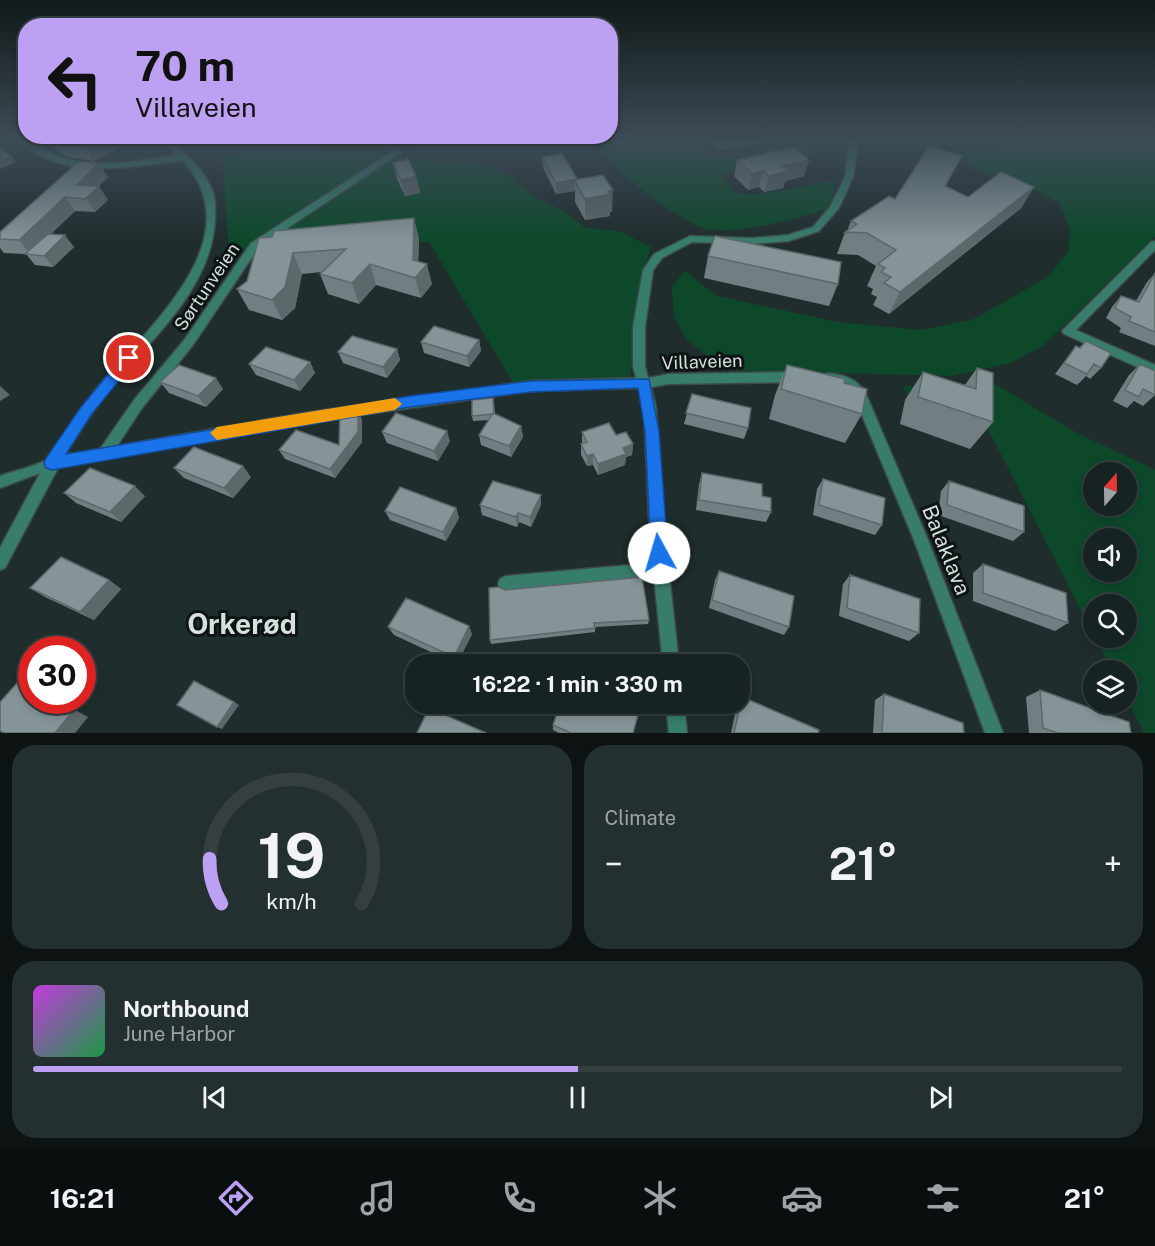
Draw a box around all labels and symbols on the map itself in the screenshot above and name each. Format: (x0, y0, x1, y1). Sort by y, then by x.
street label: Sørtunveien (170, 239, 244, 334)
pin (103, 332, 154, 383)
street label: Villaveien (661, 350, 743, 373)
north arrow (1083, 462, 1137, 516)
street label: Balaklava (917, 501, 976, 598)
position arrow (627, 521, 691, 585)
district label: Orkerød (187, 607, 297, 640)
speed limit sign: 30 (18, 636, 96, 714)

